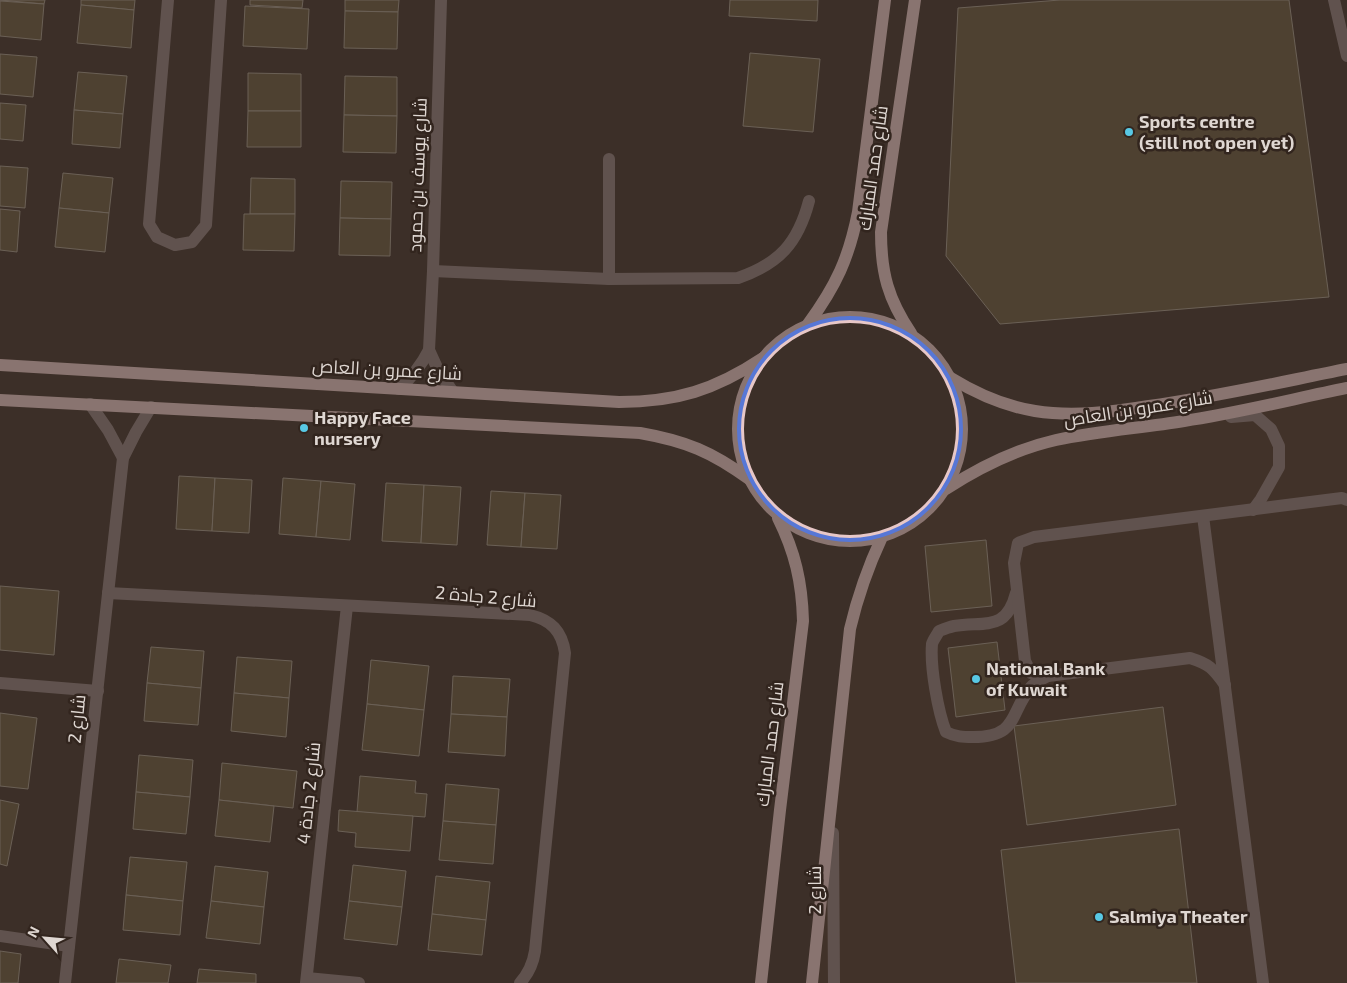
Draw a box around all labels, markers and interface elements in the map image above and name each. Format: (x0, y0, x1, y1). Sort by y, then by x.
street label: شارع يوسف بن حمود (403, 97, 433, 253)
street label: شارع حمد المبارك (852, 104, 894, 232)
place label: Sports centre (still not open yet) (1139, 110, 1294, 153)
marker: Sports centre (still not open yet) (1123, 126, 1135, 138)
street label: شارع عمرو بن العاص (311, 354, 463, 386)
street label: شارع عمرو بن العاص (1062, 385, 1214, 433)
place label: Happy Face nursery (314, 406, 411, 449)
marker: Happy Face nursery (298, 422, 310, 434)
street label: شارع 2 جادة 2 (434, 581, 538, 613)
place label: National Bank of Kuwait (986, 657, 1105, 700)
marker: National Bank of Kuwait (970, 673, 982, 685)
street label: شارع حمد المبارك (750, 680, 790, 808)
street label: شارع 2 (63, 693, 91, 745)
street label: شارع 2 جادة 4 (292, 741, 326, 845)
street label: شارع 2 (803, 865, 827, 915)
place label: Salmiya Theater (1109, 905, 1248, 927)
marker: Salmiya Theater (1093, 911, 1105, 923)
north arrow (20, 913, 70, 963)
text: N (23, 924, 43, 940)

